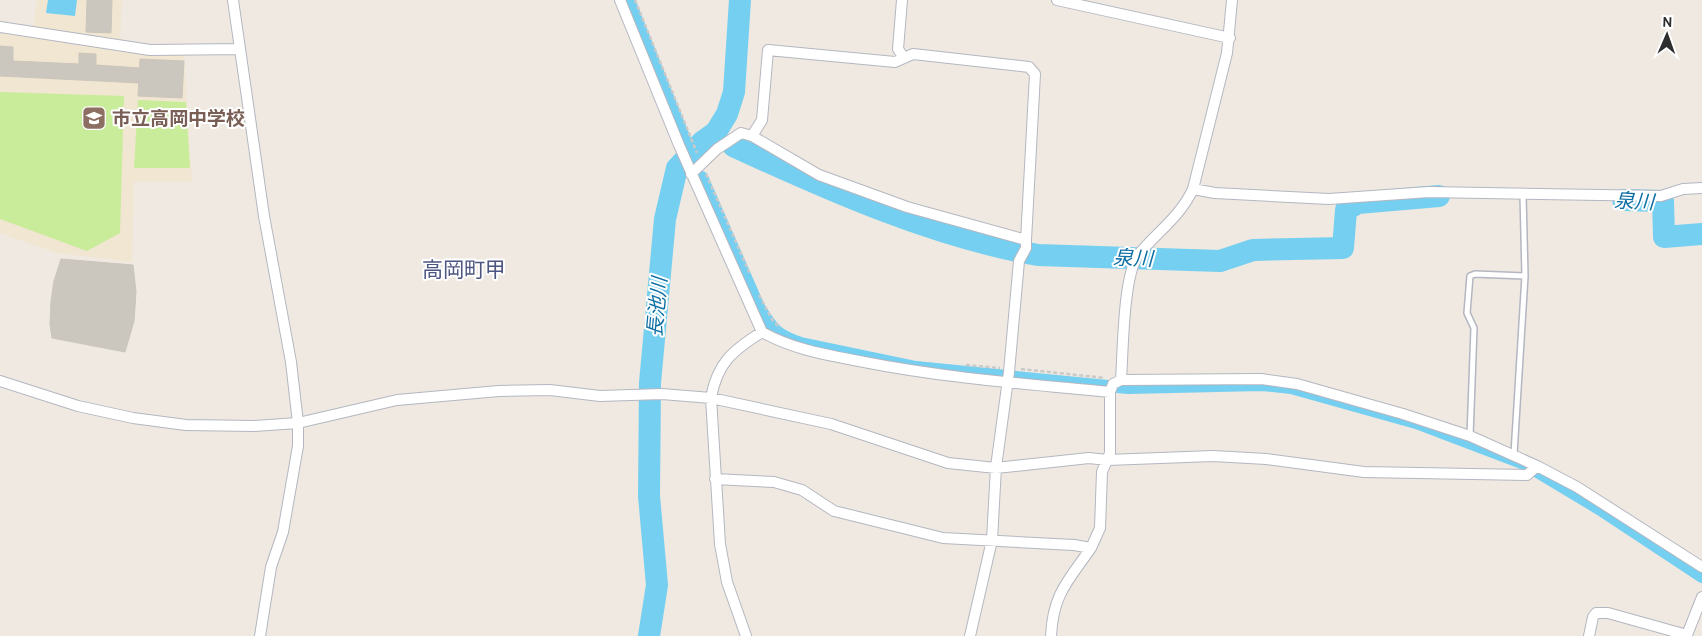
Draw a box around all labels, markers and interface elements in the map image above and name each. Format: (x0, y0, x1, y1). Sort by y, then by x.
north arrow (1642, 10, 1692, 60)
text: N (1662, 13, 1673, 31)
school or university icon: 市立高岡中学校 (81, 105, 107, 131)
place label: 市立高岡中学校 (112, 107, 245, 130)
water label: 泉川 (1613, 188, 1657, 214)
water label: 泉川 (1113, 245, 1155, 271)
district label: 高岡町甲 (422, 257, 506, 282)
water label: 長池川 (642, 274, 672, 338)

